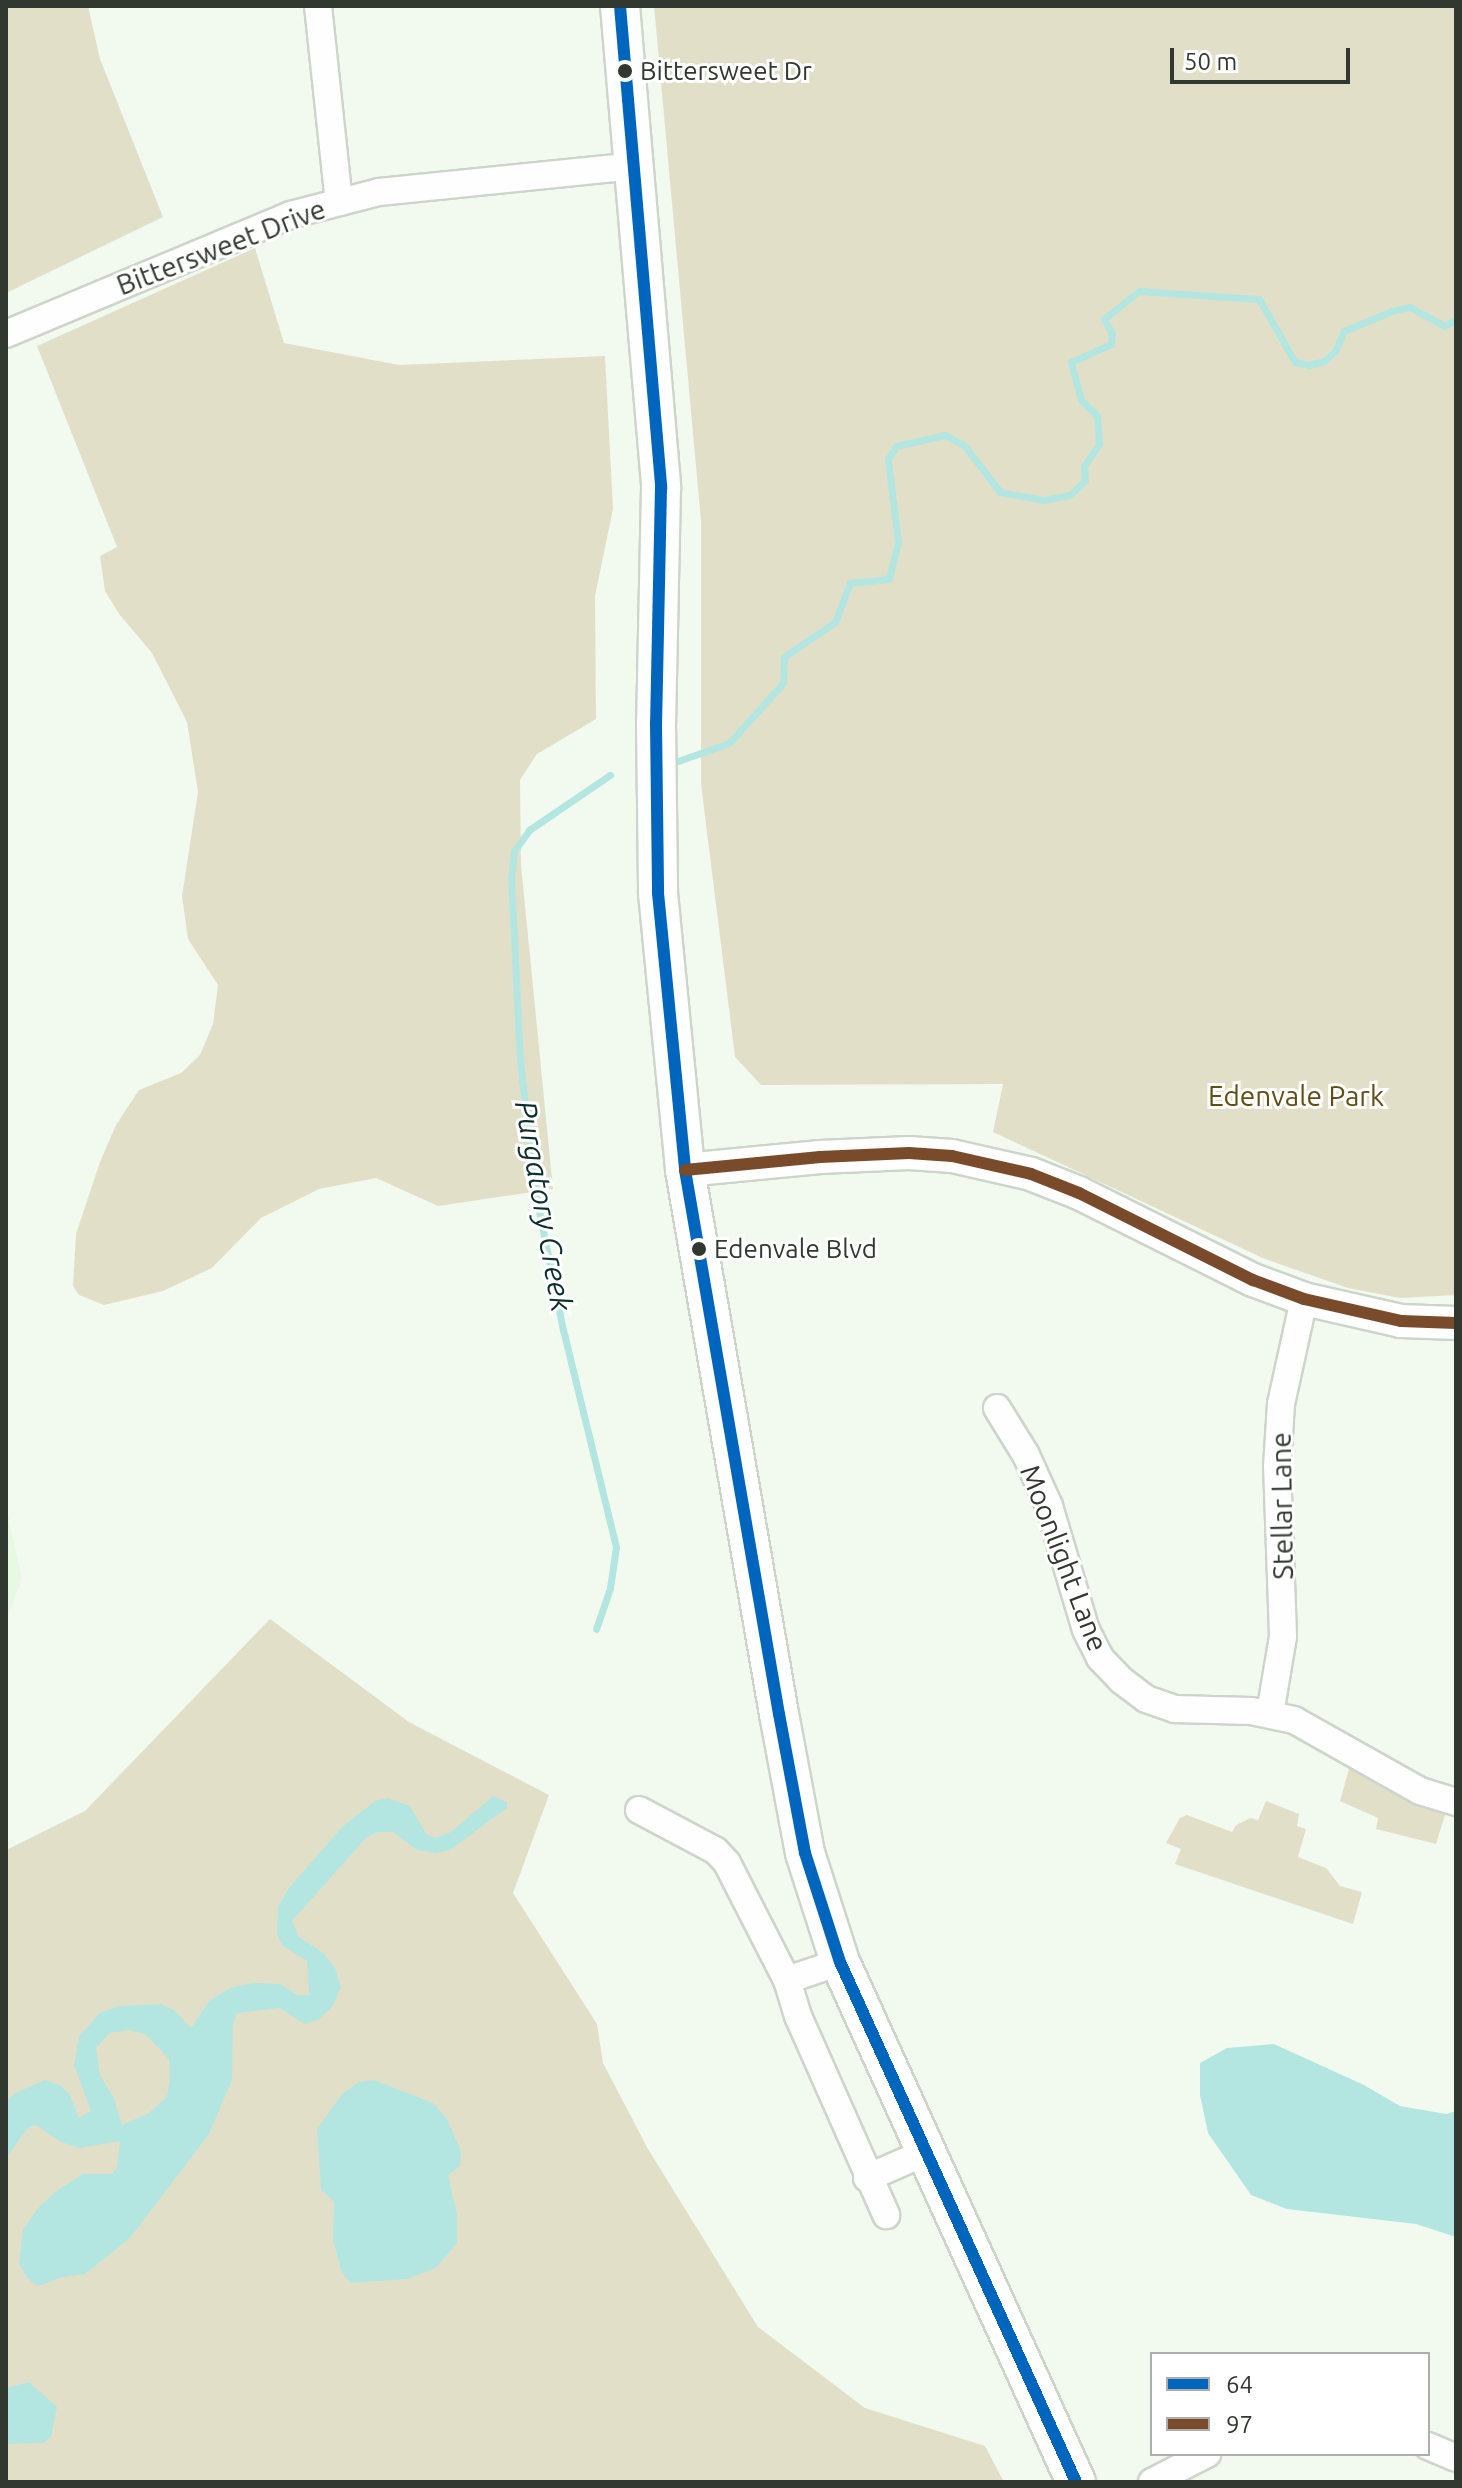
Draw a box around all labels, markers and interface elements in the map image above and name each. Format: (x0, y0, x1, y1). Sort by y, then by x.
scale bar (1174, 32, 1354, 82)
text: 50 m (1184, 48, 1237, 75)
place label: Bittersweet Dr (640, 55, 812, 87)
marker: Bittersweet Dr (617, 63, 633, 79)
street label: Bittersweet Drive (112, 192, 330, 302)
park label: Edenvale Park (1208, 1079, 1384, 1113)
water label: Purgatory Creek (508, 1098, 580, 1314)
place label: Edenvale Blvd (714, 1233, 877, 1265)
marker: Edenvale Blvd (691, 1241, 707, 1257)
street label: Stellar Lane (1264, 1432, 1300, 1580)
street label: Moonlight Lane (1013, 1460, 1115, 1656)
legend (1150, 2352, 1430, 2456)
text: 64 (1226, 2371, 1253, 2398)
text: 97 (1226, 2411, 1253, 2438)

